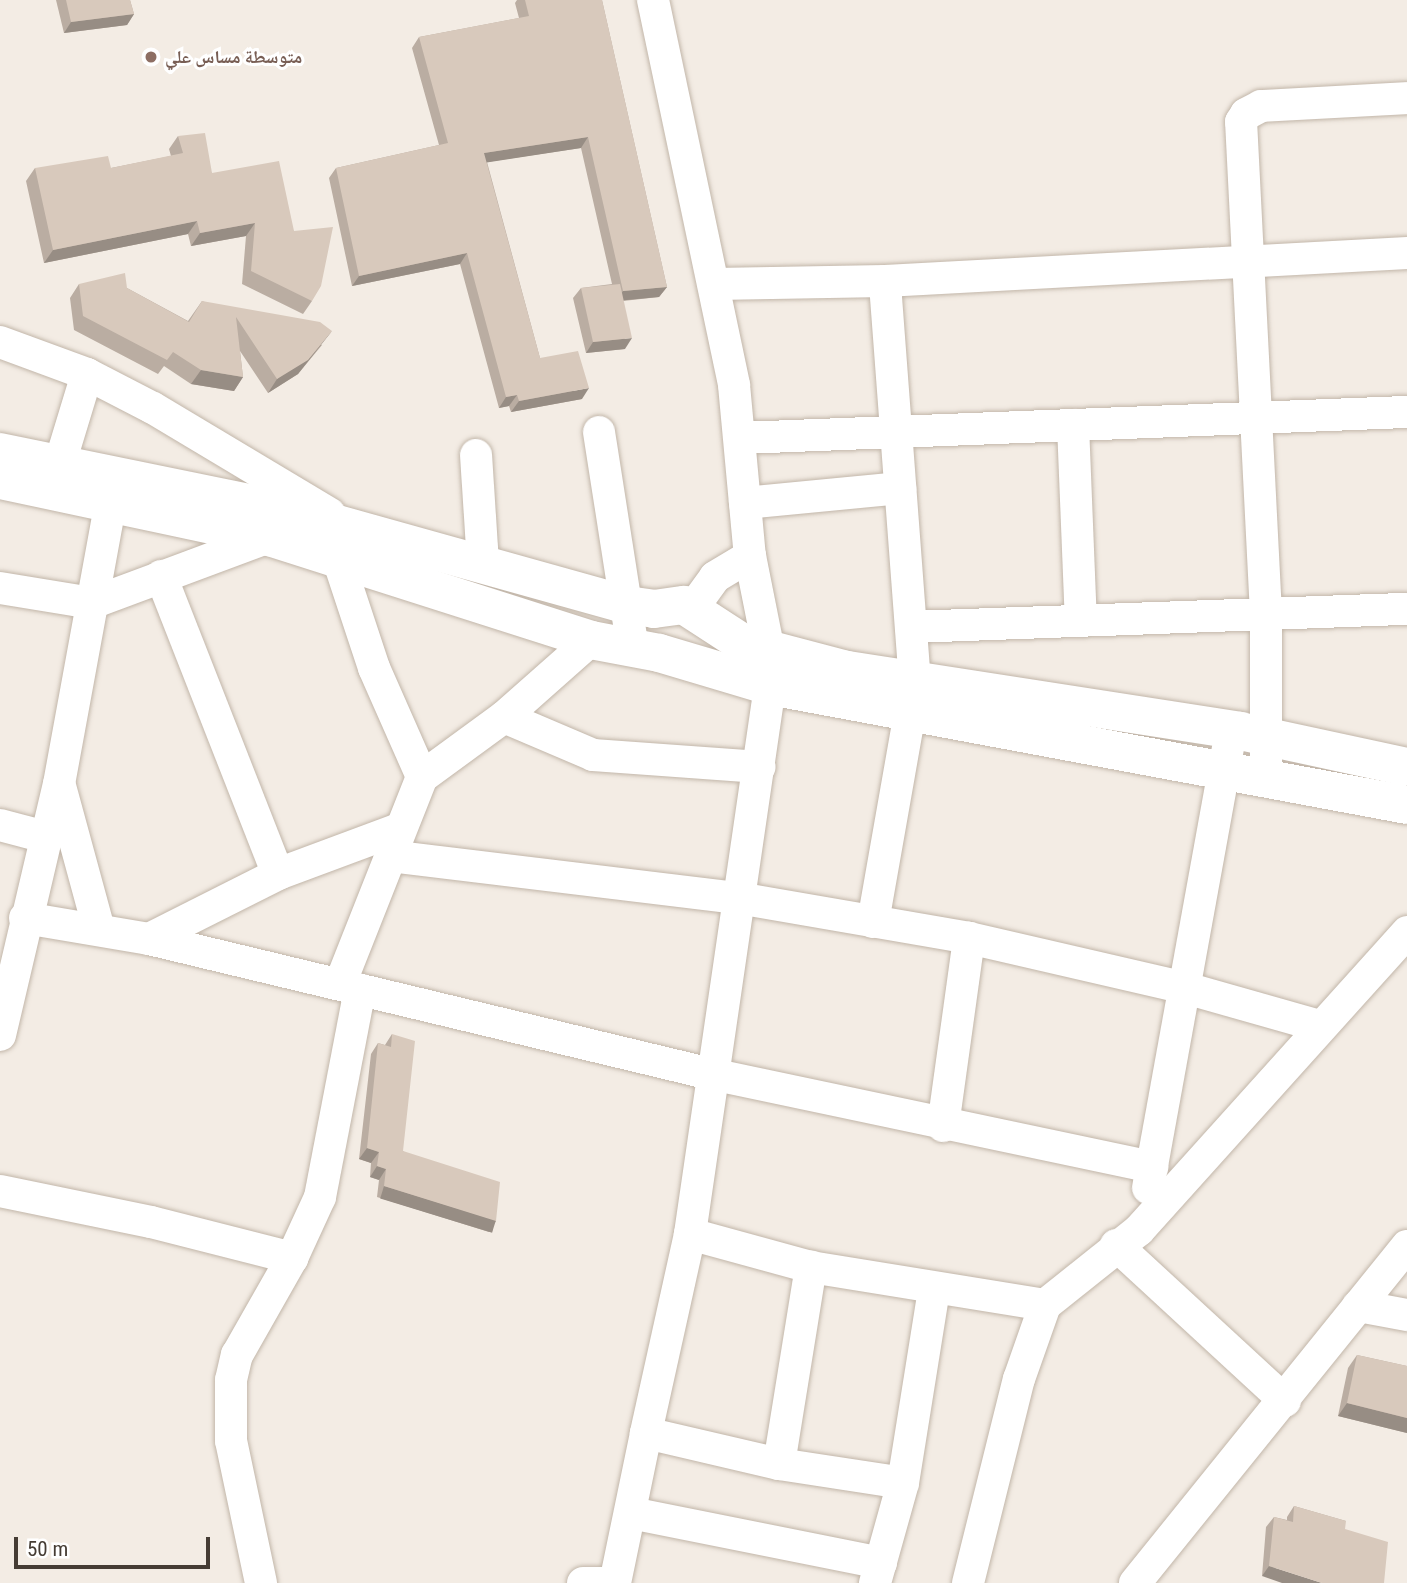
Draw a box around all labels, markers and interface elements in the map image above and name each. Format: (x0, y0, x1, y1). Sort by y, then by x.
place label: متوسطة مساس علي (165, 46, 302, 68)
marker: متوسطة مساس علي (143, 49, 159, 65)
scale bar (18, 1524, 214, 1568)
text: 50 m (27, 1537, 68, 1561)

